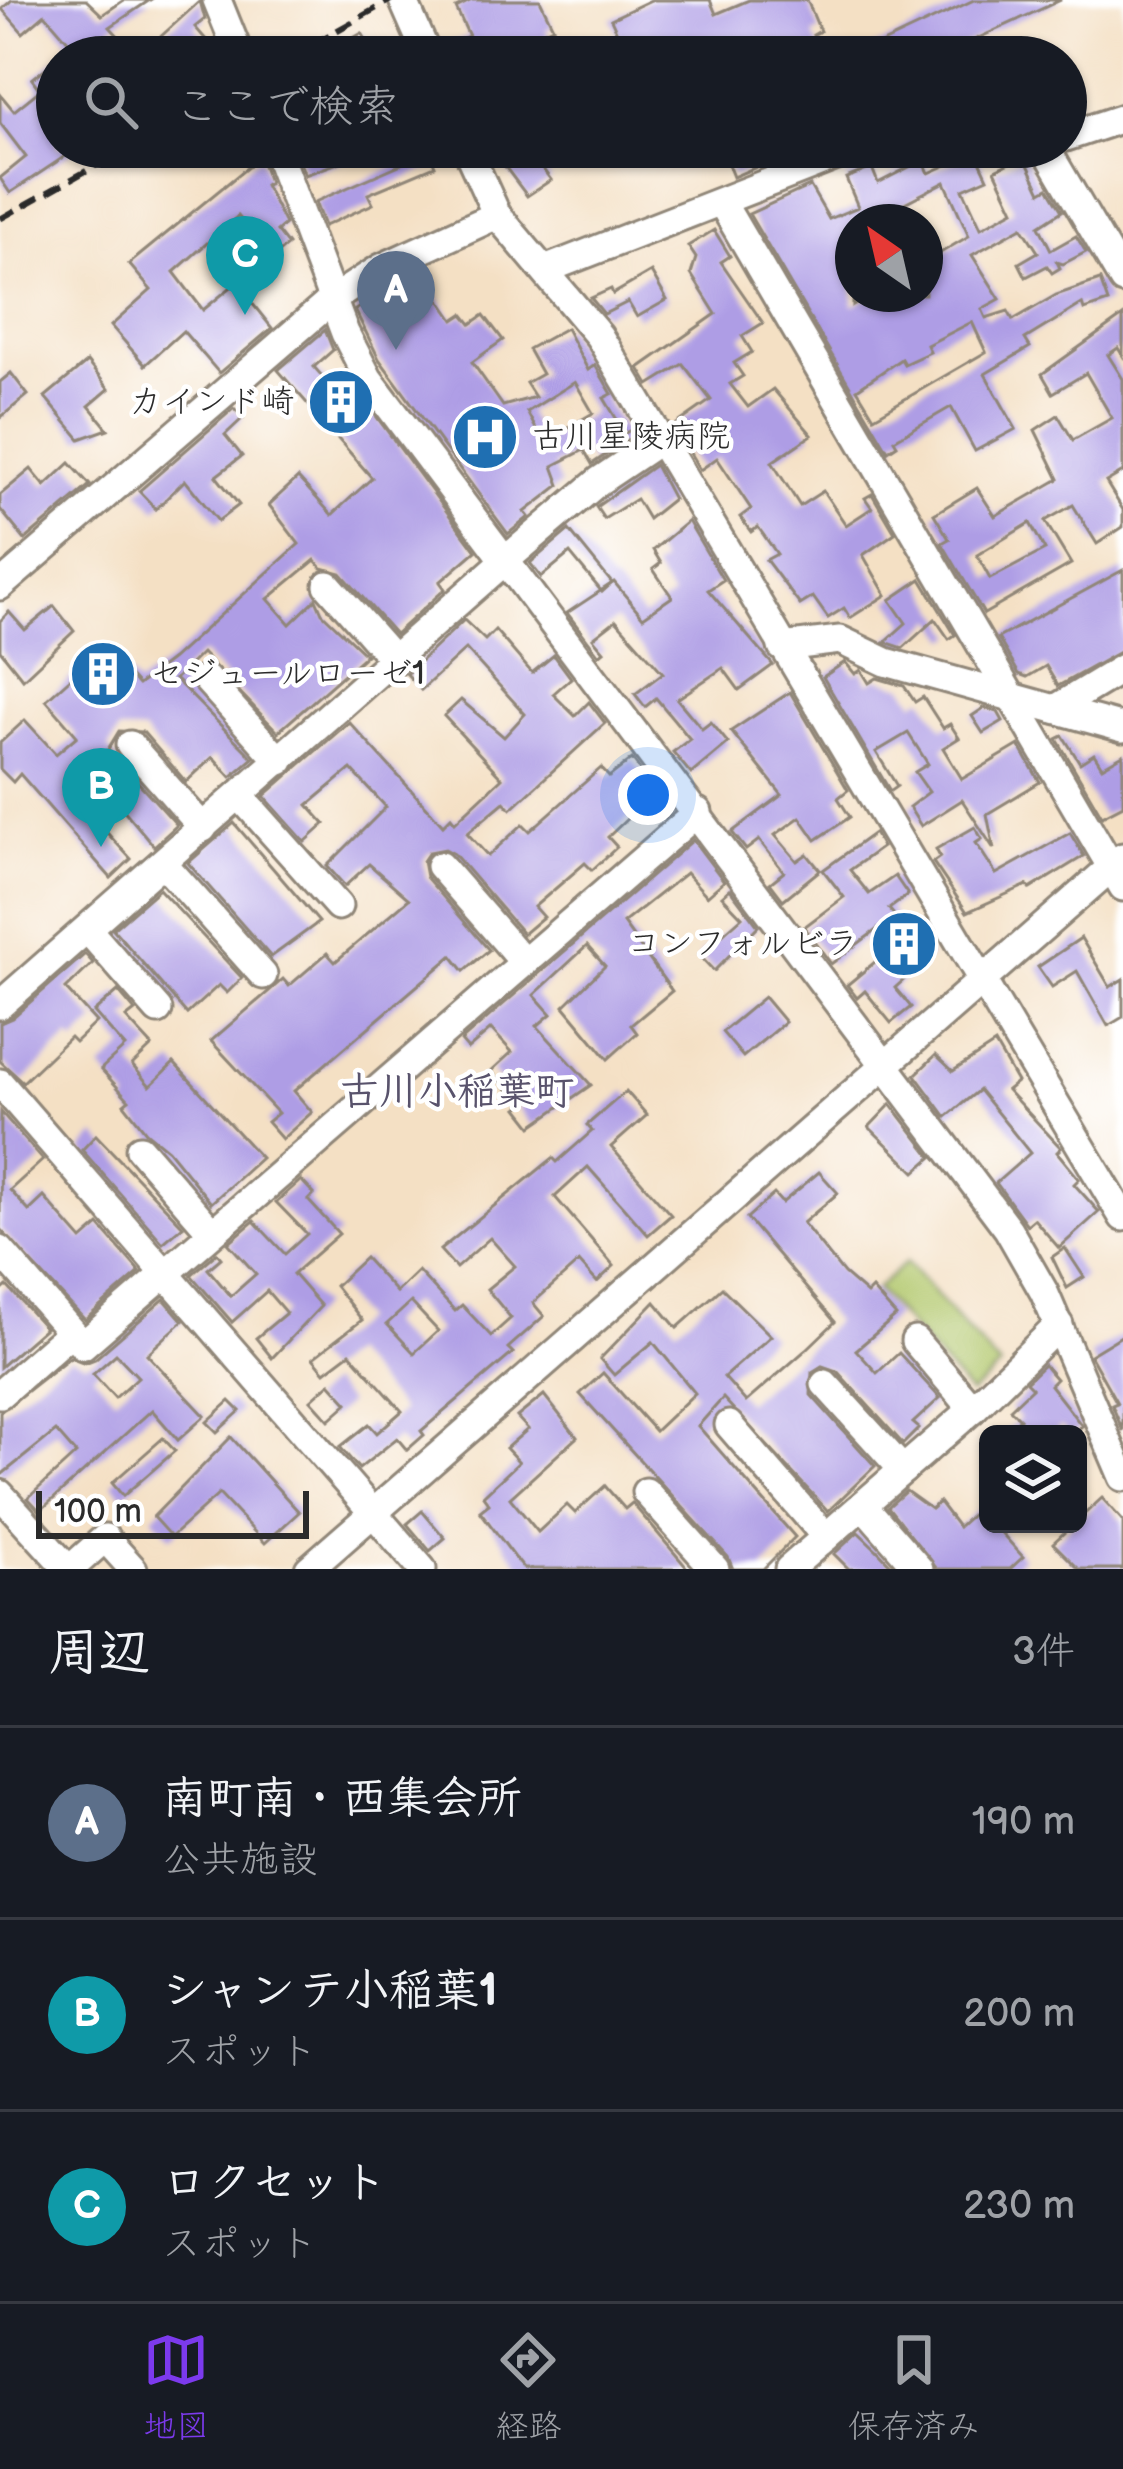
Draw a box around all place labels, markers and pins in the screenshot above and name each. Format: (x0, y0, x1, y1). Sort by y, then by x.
pin: C (206, 216, 284, 315)
pin: A (357, 251, 435, 350)
building icon: カインド崎 (306, 367, 376, 437)
place label: カインド崎 (129, 382, 294, 422)
hospital icon: 古川星陵病院 (450, 402, 520, 472)
place label: 古川星陵病院 (532, 417, 730, 457)
building icon: セジュールローゼ1 (68, 639, 138, 709)
place label: セジュールローゼ1 (150, 654, 425, 694)
pin: B (62, 748, 140, 847)
building icon: コンフォルビラ (869, 909, 939, 979)
place label: コンフォルビラ (627, 924, 858, 964)

